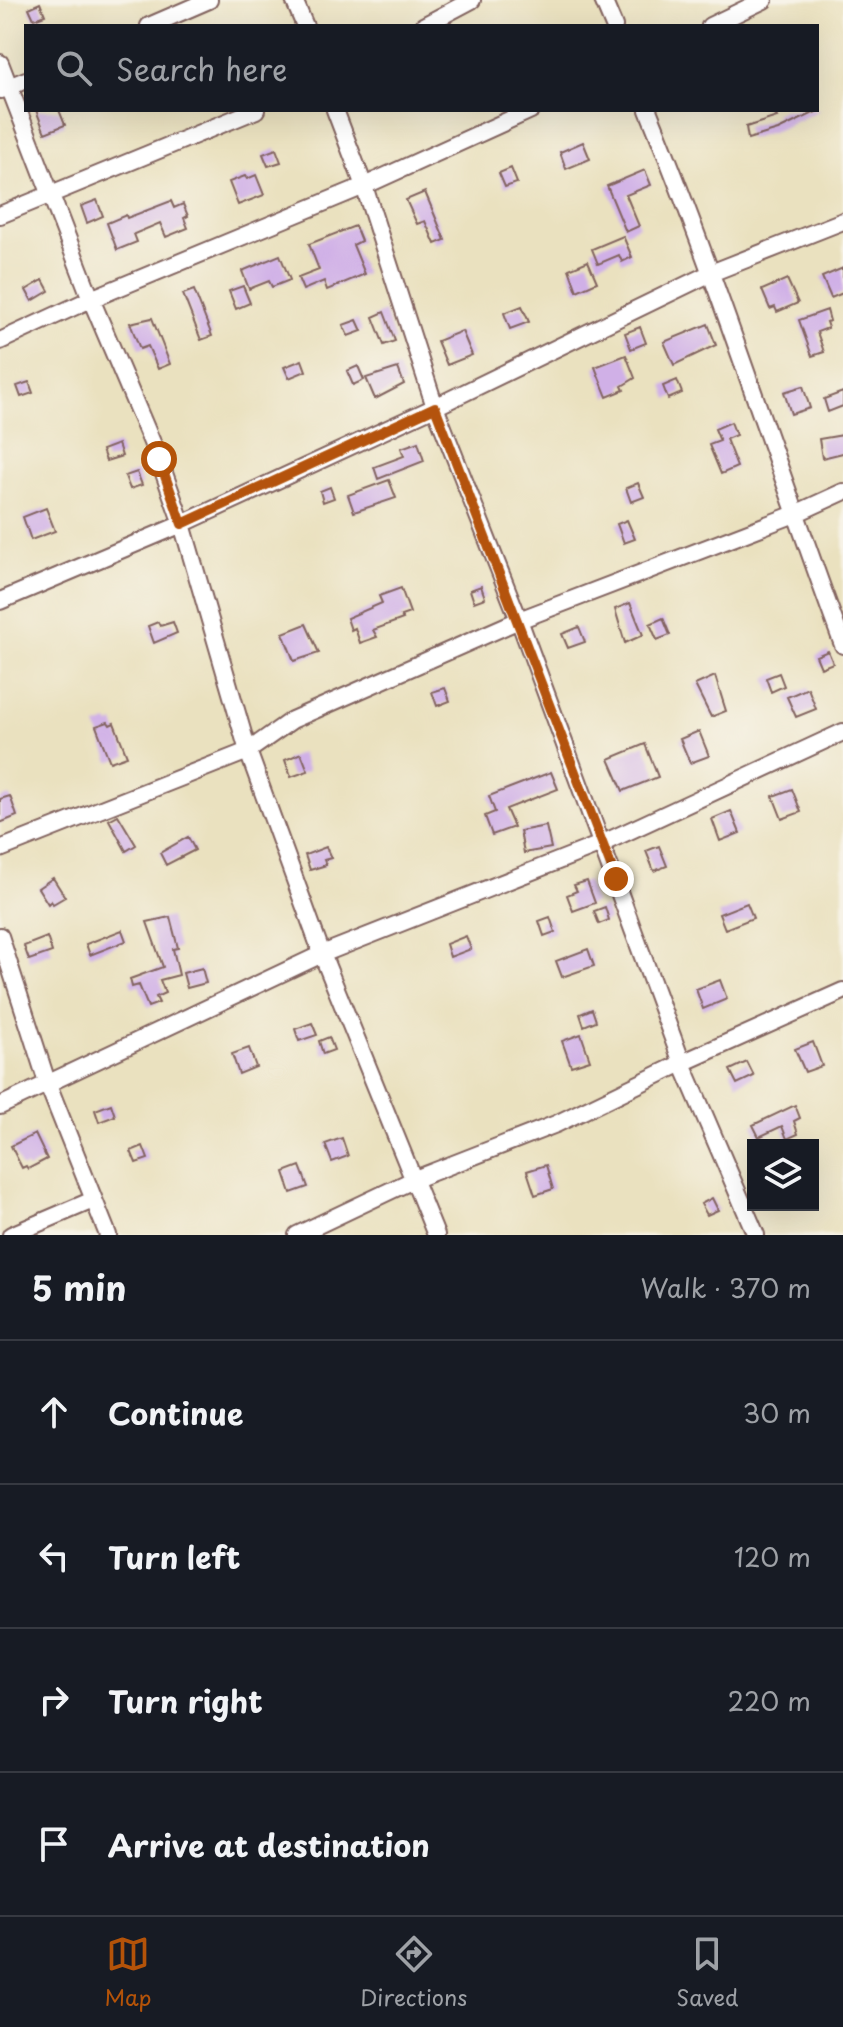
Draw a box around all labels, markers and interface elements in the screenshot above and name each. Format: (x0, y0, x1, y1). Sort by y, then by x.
search box (24, 24, 819, 112)
icon: search (52, 46, 96, 90)
text: Search here (116, 46, 288, 91)
route start (141, 441, 177, 477)
route end (598, 861, 634, 897)
map controls (747, 1139, 819, 1211)
button: layers (747, 1139, 819, 1211)
text: 5 min (32, 1261, 126, 1313)
text: Walk · 370 m (641, 1268, 811, 1307)
icon: ahead (32, 1390, 76, 1434)
text: Continue (108, 1390, 243, 1435)
text: 30 m (743, 1393, 811, 1432)
icon: left (32, 1534, 76, 1578)
text: Turn left (108, 1534, 240, 1579)
text: 120 m (734, 1537, 811, 1576)
icon: right (32, 1678, 76, 1722)
text: Turn right (108, 1678, 263, 1723)
text: 220 m (727, 1681, 811, 1720)
icon: arrive (32, 1822, 76, 1866)
text: Arrive at destination (108, 1822, 430, 1867)
tab: Map (104, 1932, 151, 2013)
tab: Directions (360, 1932, 467, 2013)
tab: Saved (676, 1932, 739, 2013)

